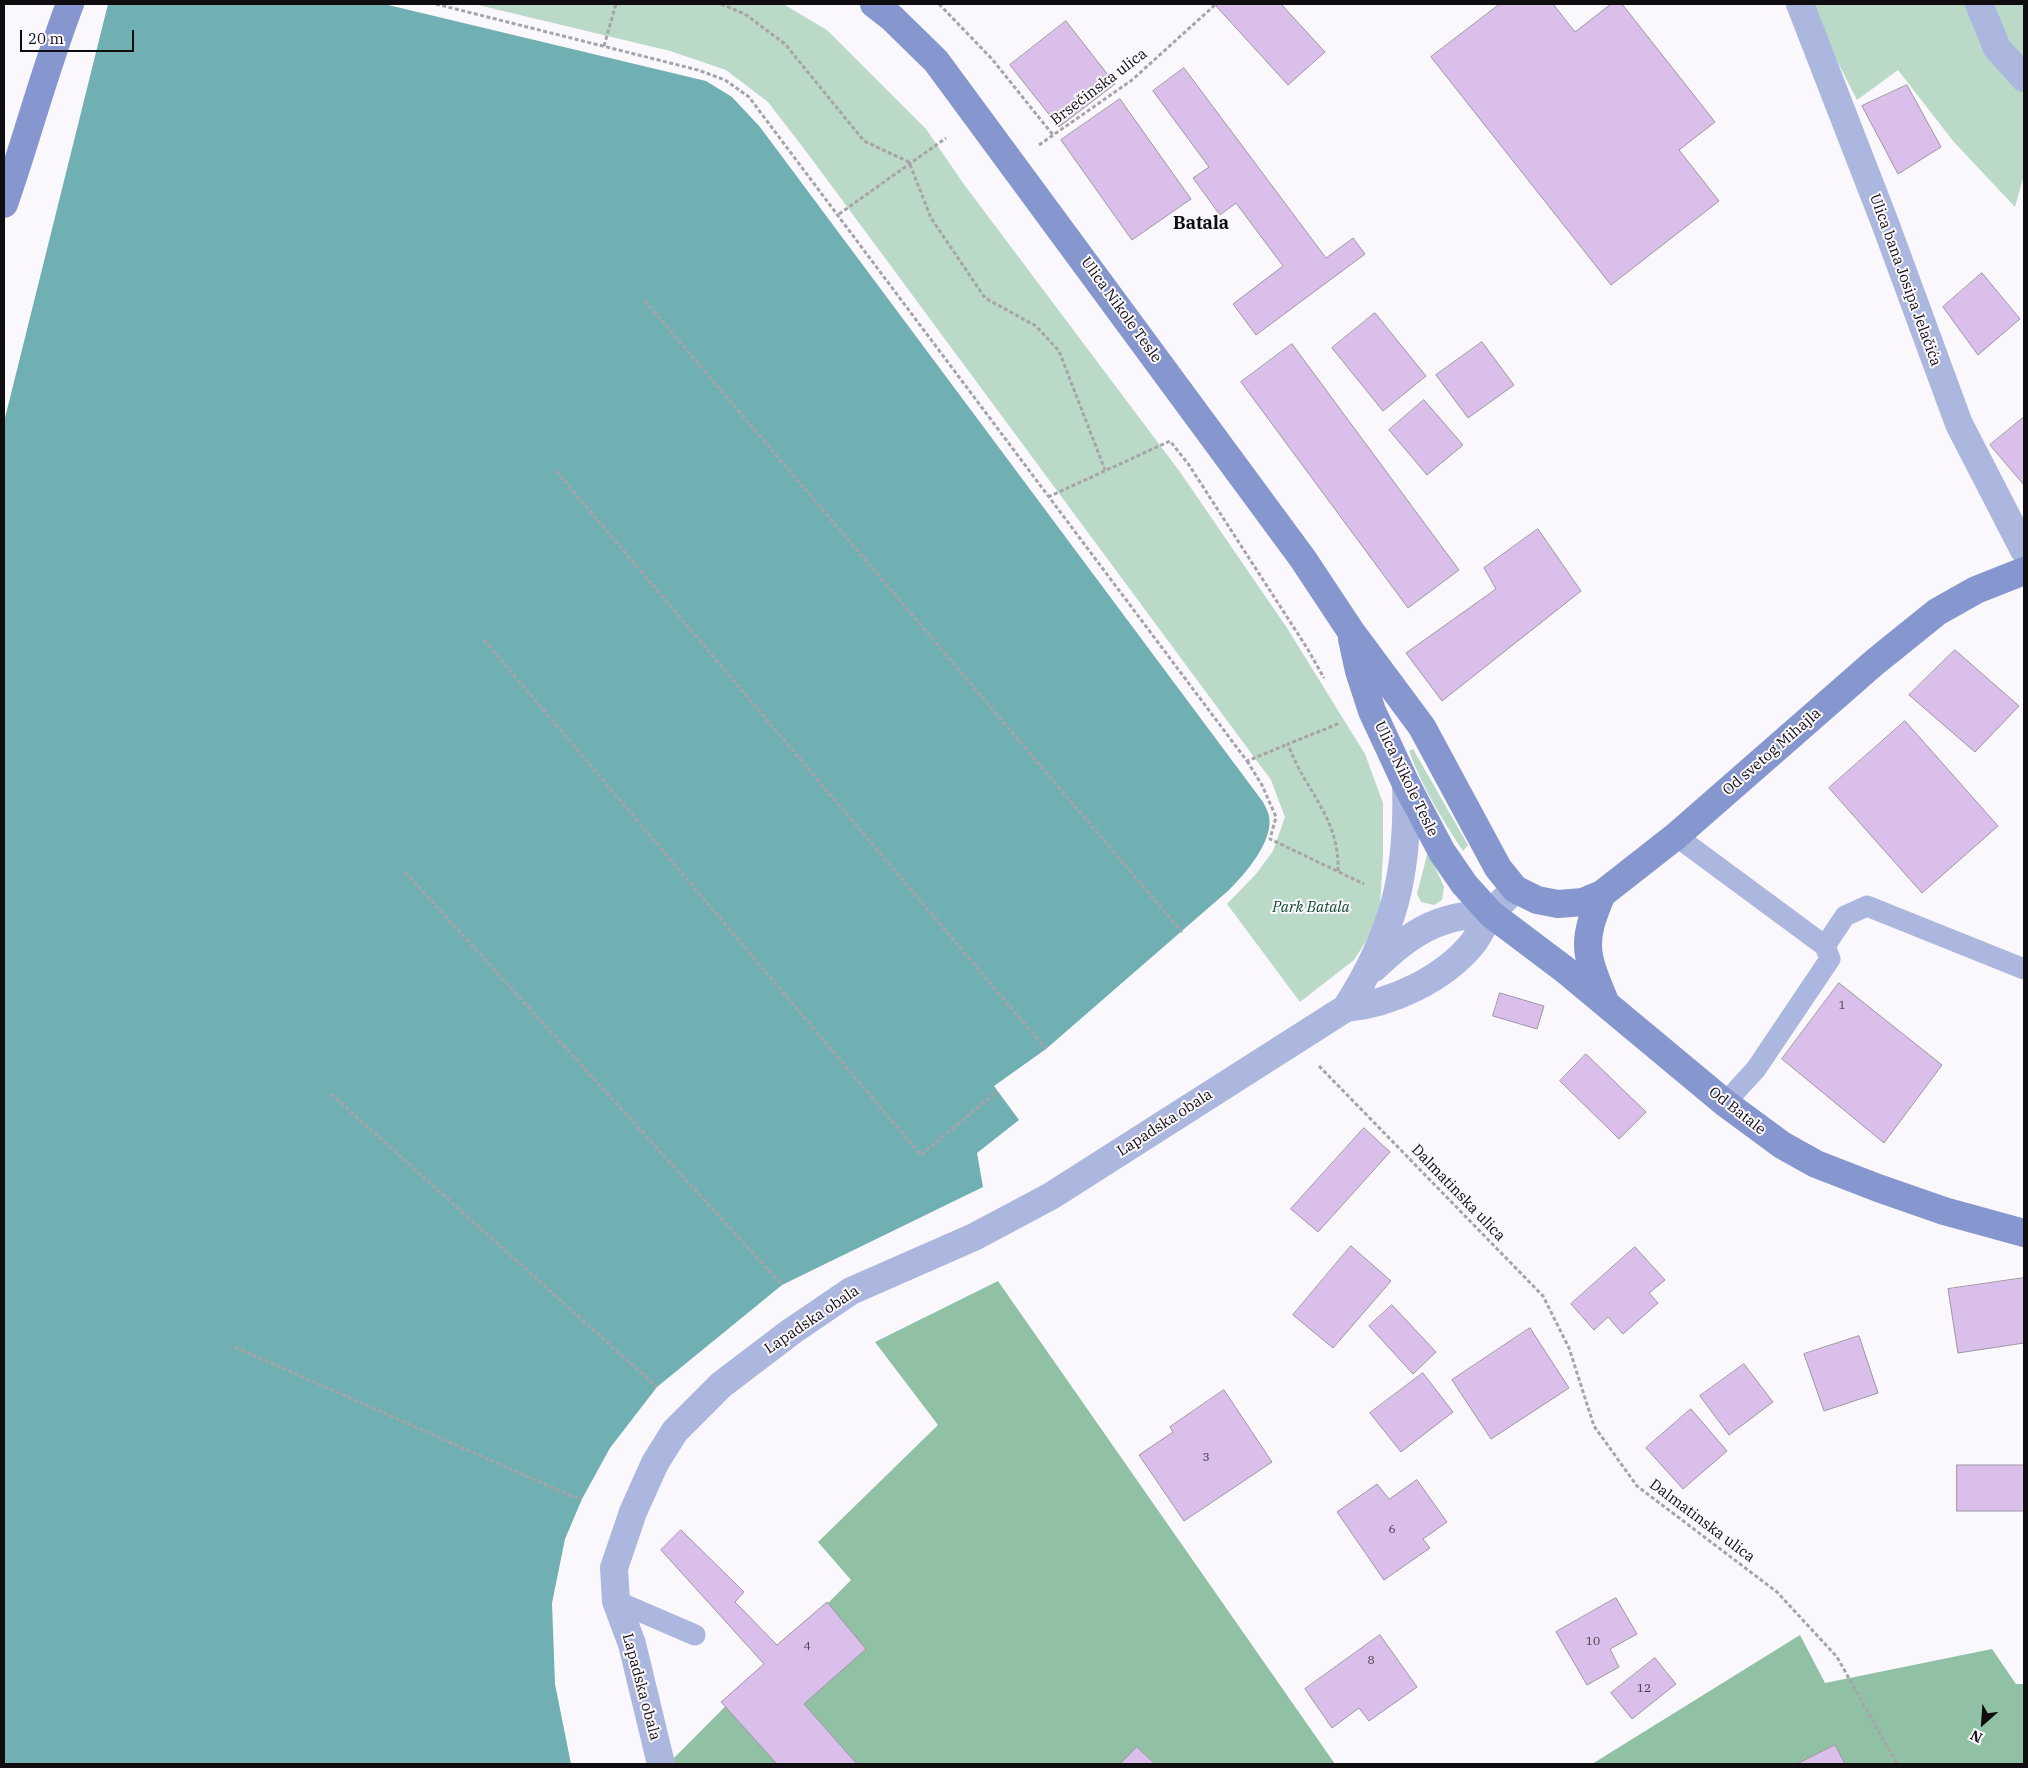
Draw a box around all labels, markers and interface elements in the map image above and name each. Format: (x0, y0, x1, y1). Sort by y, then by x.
scale bar (22, 20, 136, 52)
text: 20 m (28, 29, 64, 48)
street label: Brsečinska ulica (1047, 45, 1151, 129)
street label: Ulica bana Josipa Jelačića (1865, 191, 1945, 369)
district label: Batala (1173, 213, 1229, 235)
street label: Ulica Nikole Tesle (1077, 254, 1165, 366)
street label: Od svetog Mihajla (1719, 704, 1825, 800)
street label: Ulica Nikole Tesle (1370, 718, 1442, 840)
park label: Park Batala (1272, 899, 1350, 917)
house number: 1 (1838, 999, 1846, 1013)
street label: Od Batale (1705, 1083, 1769, 1139)
street label: Lapadska obala (1114, 1086, 1216, 1160)
street label: Dalmatinska ulica (1407, 1141, 1509, 1245)
street label: Lapadska obala (761, 1282, 863, 1358)
house number: 3 (1202, 1451, 1210, 1465)
street label: Dalmatinska ulica (1646, 1475, 1758, 1567)
house number: 6 (1388, 1523, 1396, 1537)
street label: Lapadska obala (618, 1632, 664, 1742)
house number: 10 (1586, 1635, 1600, 1649)
house number: 4 (803, 1640, 811, 1654)
house number: 8 (1367, 1654, 1375, 1668)
house number: 12 (1637, 1682, 1651, 1696)
north arrow (1958, 1698, 2008, 1748)
text: N (1968, 1726, 1985, 1747)

